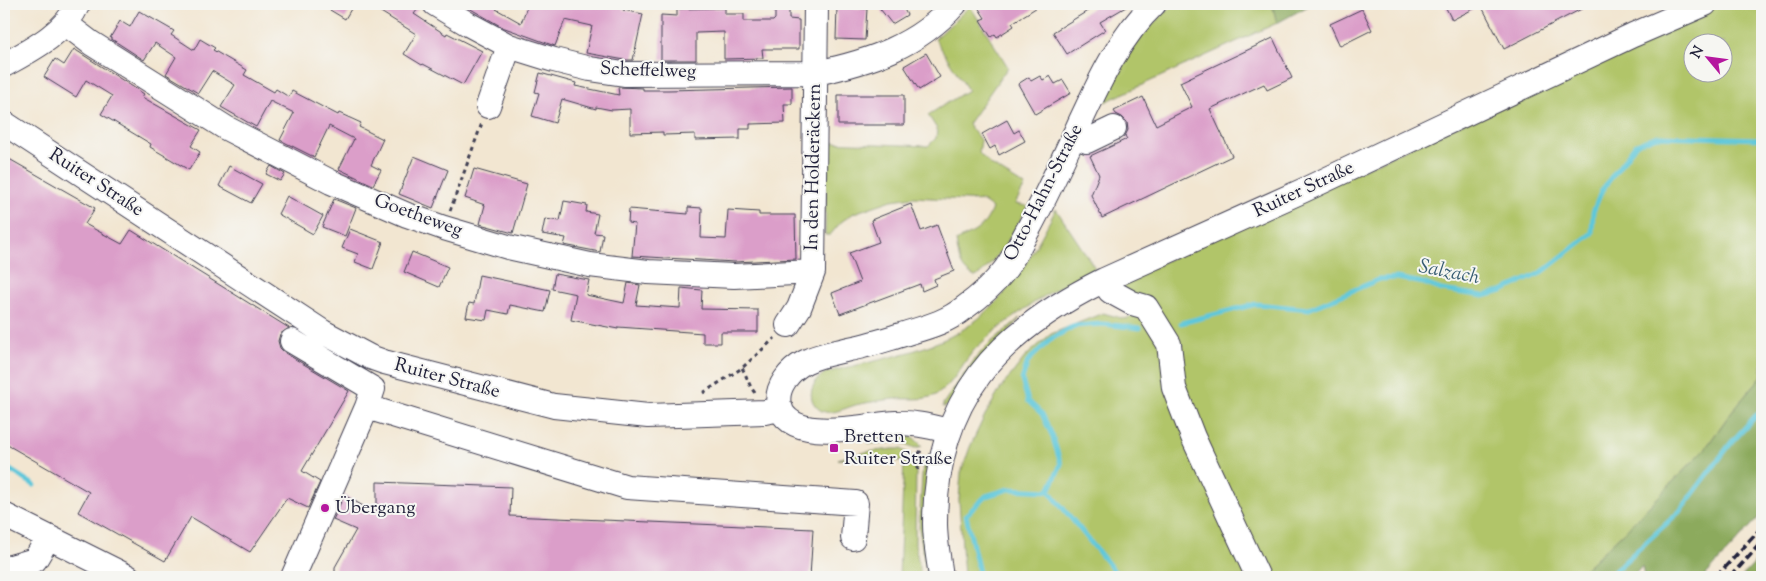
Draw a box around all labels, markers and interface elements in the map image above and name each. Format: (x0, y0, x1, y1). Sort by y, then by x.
north arrow (1684, 32, 1734, 82)
text: N (1687, 43, 1710, 62)
street label: Scheffelweg (599, 56, 697, 86)
street label: In den Holderäckern (799, 83, 829, 251)
street label: Otto-Hahn-Straße (998, 119, 1090, 266)
street label: Ruiter Straße (43, 142, 149, 224)
street label: Ruiter Straße (1249, 155, 1359, 225)
street label: Goetheweg (370, 187, 466, 245)
water label: Salzach (1416, 253, 1482, 293)
street label: Ruiter Straße (391, 352, 503, 406)
place label: Bretten Ruiter Straße (844, 424, 953, 473)
marker: Bretten Ruiter Straße (828, 442, 840, 454)
place label: Übergang (335, 495, 416, 522)
marker: Übergang (319, 502, 331, 514)

